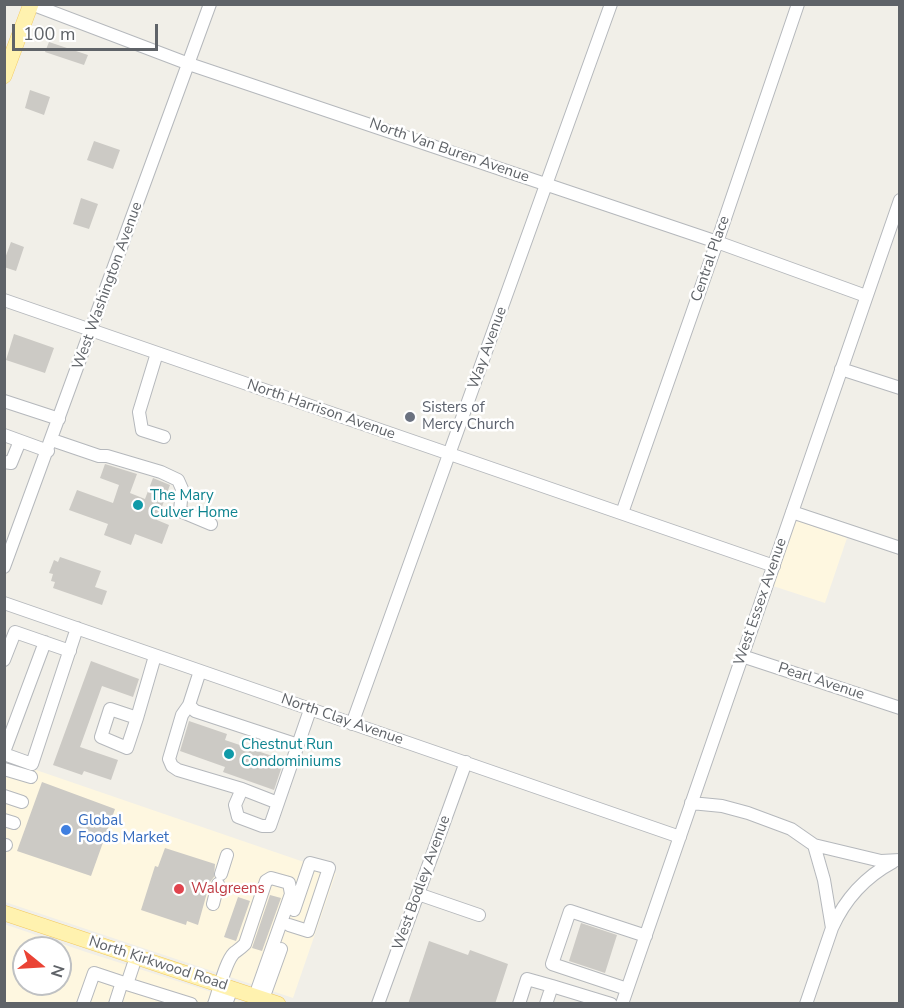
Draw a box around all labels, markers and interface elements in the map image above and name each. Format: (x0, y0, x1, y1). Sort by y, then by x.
scale bar (15, 12, 160, 50)
text: 100 m (23, 22, 75, 46)
street label: North Van Buren Avenue (367, 115, 531, 187)
street label: West Washington Avenue (69, 200, 147, 372)
street label: Central Place (688, 214, 734, 304)
street label: Way Avenue (465, 304, 511, 392)
street label: North Harrison Avenue (245, 376, 397, 444)
place label: Sisters of Mercy Church (422, 399, 514, 434)
marker: Sisters of Mercy Church (403, 410, 417, 424)
place label: The Mary Culver Home (150, 487, 238, 522)
marker: The Mary Culver Home (131, 498, 145, 512)
street label: West Essex Avenue (731, 536, 791, 668)
street label: Pearl Avenue (776, 660, 866, 704)
street label: North Clay Avenue (279, 691, 405, 749)
place label: Chestnut Run Condominiums (241, 736, 341, 771)
marker: Chestnut Run Condominiums (222, 747, 236, 761)
place label: Global Foods Market (78, 812, 169, 847)
street label: West Bodley Avenue (389, 813, 455, 953)
marker: Global Foods Market (59, 823, 73, 837)
place label: Walgreens (191, 880, 265, 898)
marker: Walgreens (172, 882, 186, 896)
street label: North Kirkwood Road (86, 933, 230, 995)
north arrow (12, 936, 72, 996)
text: N (45, 962, 70, 980)

